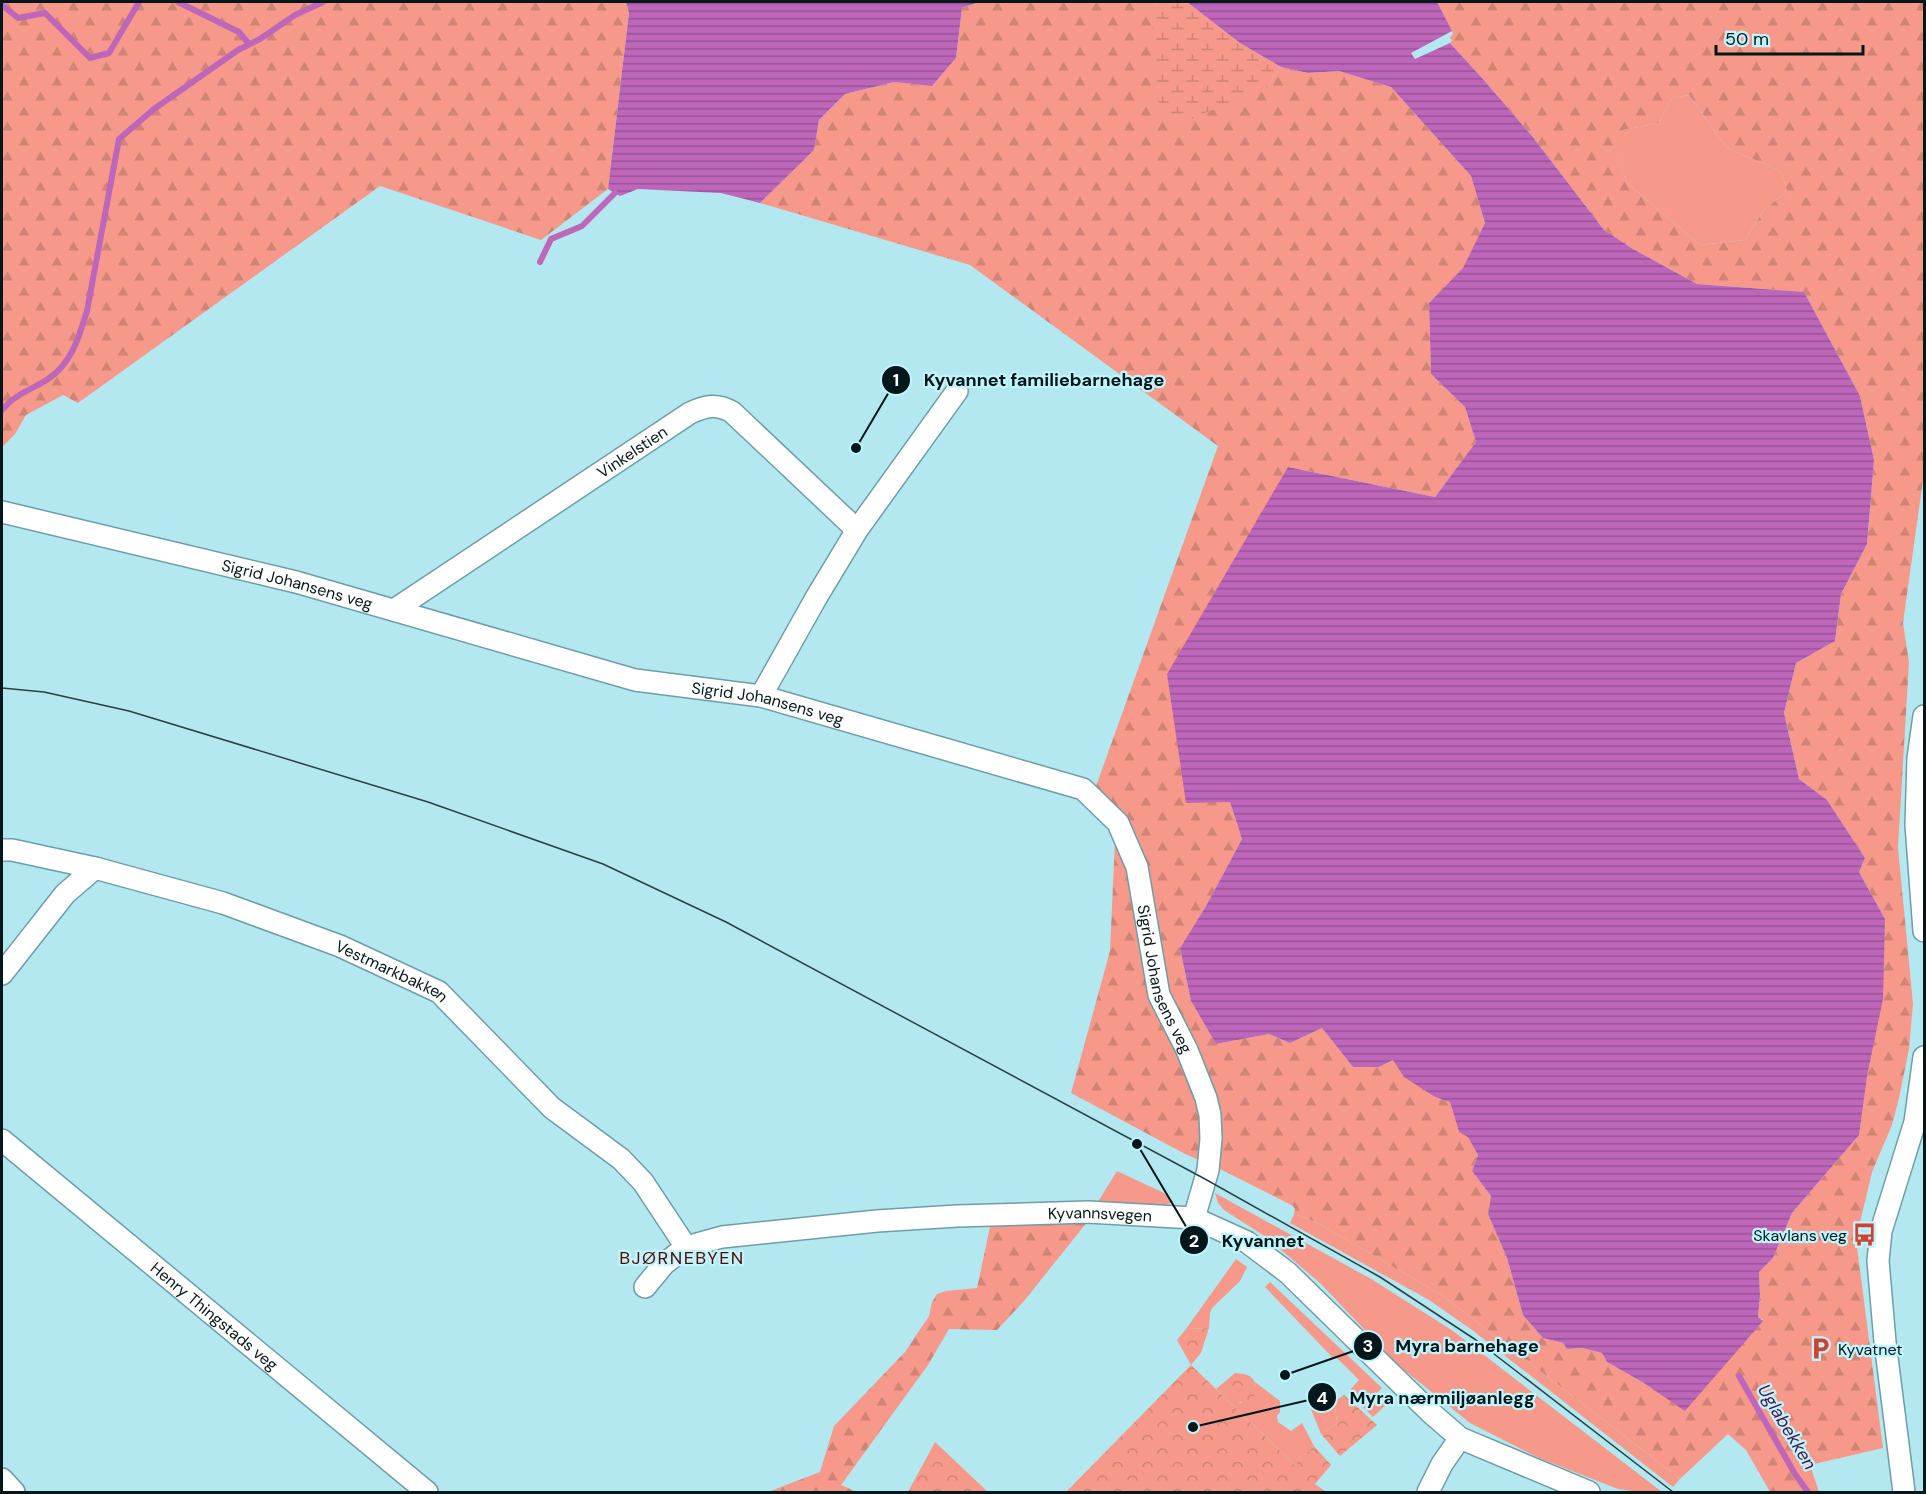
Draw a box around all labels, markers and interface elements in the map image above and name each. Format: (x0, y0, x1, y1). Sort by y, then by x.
scale bar (1716, 18, 1863, 56)
text: 50 m (1725, 27, 1769, 51)
callout: Kyvannet familiebarnehage (881, 362, 1176, 398)
text: 1 (893, 368, 899, 392)
text: Kyvannet familiebarnehage (924, 368, 1164, 392)
street label: Vinkelstien (593, 421, 671, 483)
street label: Sigrid Johansens veg (220, 555, 375, 615)
street label: Sigrid Johansens veg (690, 677, 846, 730)
street label: Sigrid Johansens veg (1133, 903, 1197, 1057)
street label: Vestmarkbakken (332, 935, 453, 1007)
street label: Kyvannsvegen (1048, 1202, 1153, 1227)
callout: Kyvannet (1179, 1222, 1316, 1258)
bus stop icon: Skavlans veg (1852, 1222, 1878, 1248)
place label: Skavlans veg (1753, 1225, 1847, 1246)
text: 2 (1189, 1229, 1199, 1253)
text: Kyvannet (1222, 1229, 1304, 1253)
district label: BJØRNEBYEN (619, 1246, 745, 1270)
street label: Henry Thingstads veg (146, 1257, 282, 1375)
callout: Myra barnehage (1353, 1328, 1551, 1364)
text: 3 (1363, 1334, 1373, 1358)
text: Myra barnehage (1395, 1334, 1539, 1358)
parking icon: Kyvatnet (1807, 1336, 1833, 1362)
place label: Kyvatnet (1838, 1339, 1903, 1360)
callout: Myra nærmiljøanlegg (1307, 1379, 1546, 1415)
water label: Uglabekken (1752, 1380, 1822, 1474)
text: 4 (1316, 1386, 1328, 1410)
text: Myra nærmiljøanlegg (1349, 1386, 1535, 1410)

